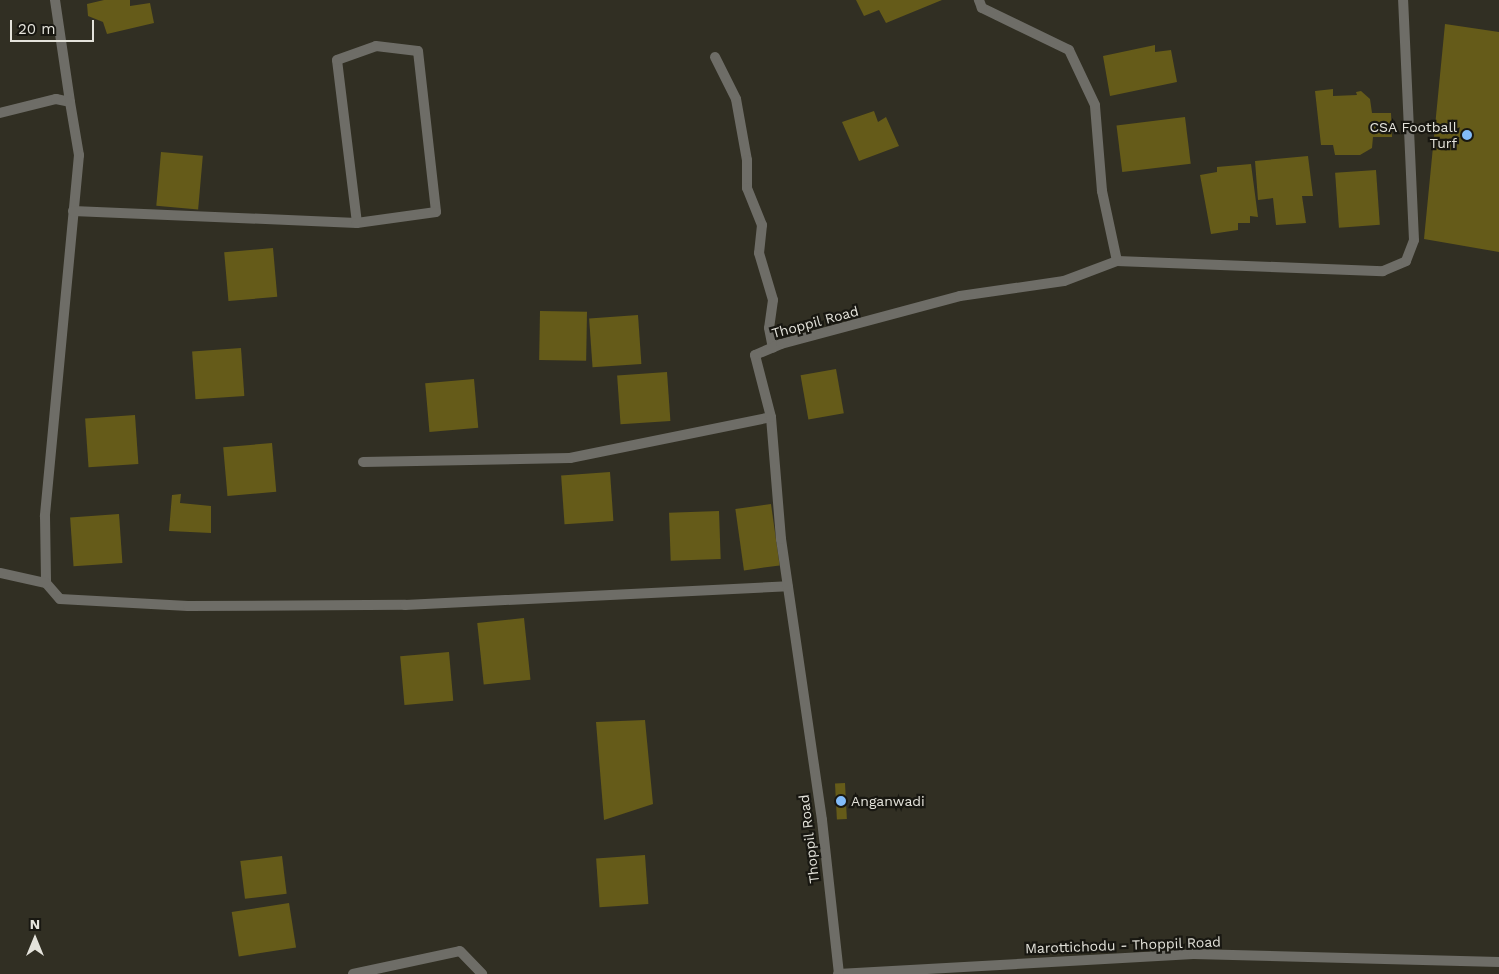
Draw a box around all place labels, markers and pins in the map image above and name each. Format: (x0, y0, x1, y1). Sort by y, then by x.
place label: CSA Football Turf (1369, 119, 1457, 152)
marker: CSA Football Turf (1461, 129, 1473, 141)
place label: Anganwadi (851, 793, 925, 809)
marker: Anganwadi (835, 795, 847, 807)

